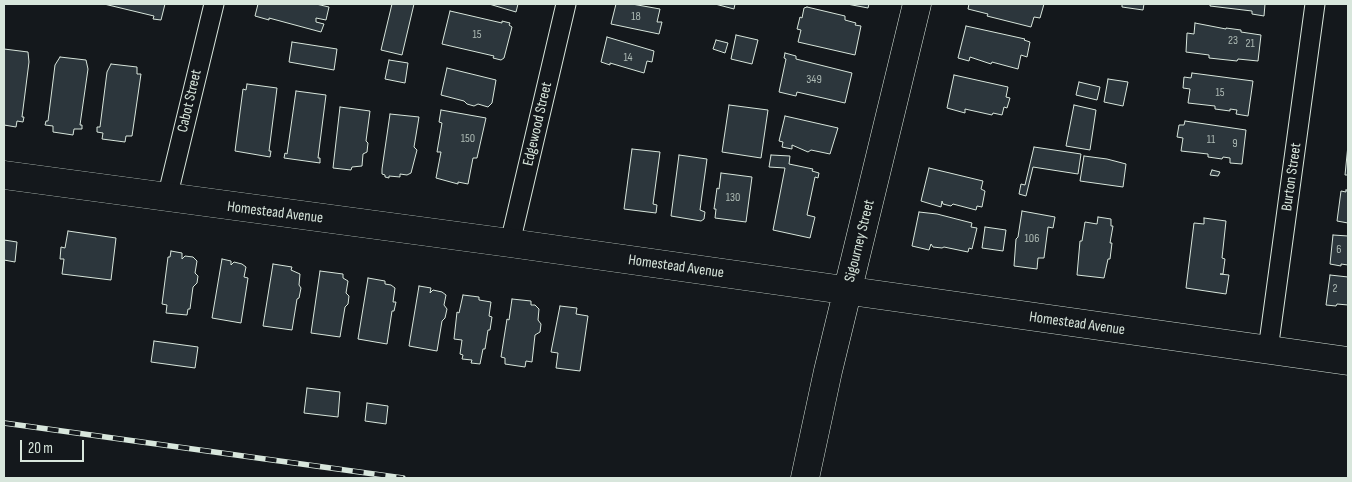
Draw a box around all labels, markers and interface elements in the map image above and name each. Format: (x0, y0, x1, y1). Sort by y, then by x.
house number: 18 (631, 10, 641, 24)
house number: 15 (472, 28, 482, 42)
house number: 23 (1228, 34, 1238, 48)
house number: 21 (1245, 37, 1255, 51)
house number: 14 (623, 51, 633, 65)
street label: Cabot Street (174, 68, 206, 134)
house number: 349 (806, 73, 822, 87)
street label: Edgewood Street (520, 80, 556, 168)
house number: 15 (1215, 86, 1225, 100)
house number: 150 (461, 132, 475, 146)
house number: 11 (1207, 133, 1215, 147)
house number: 9 (1232, 137, 1238, 151)
street label: Burton Street (1278, 142, 1306, 212)
house number: 130 (726, 191, 740, 205)
street label: Homestead Avenue (226, 198, 324, 228)
street label: Sigourney Street (841, 198, 879, 284)
house number: 106 (1025, 232, 1039, 246)
house number: 6 (1336, 243, 1342, 257)
street label: Homestead Avenue (627, 251, 725, 283)
house number: 2 (1333, 282, 1337, 296)
street label: Homestead Avenue (1028, 308, 1126, 340)
scale bar (22, 430, 86, 462)
text: 20 m (28, 439, 53, 458)

